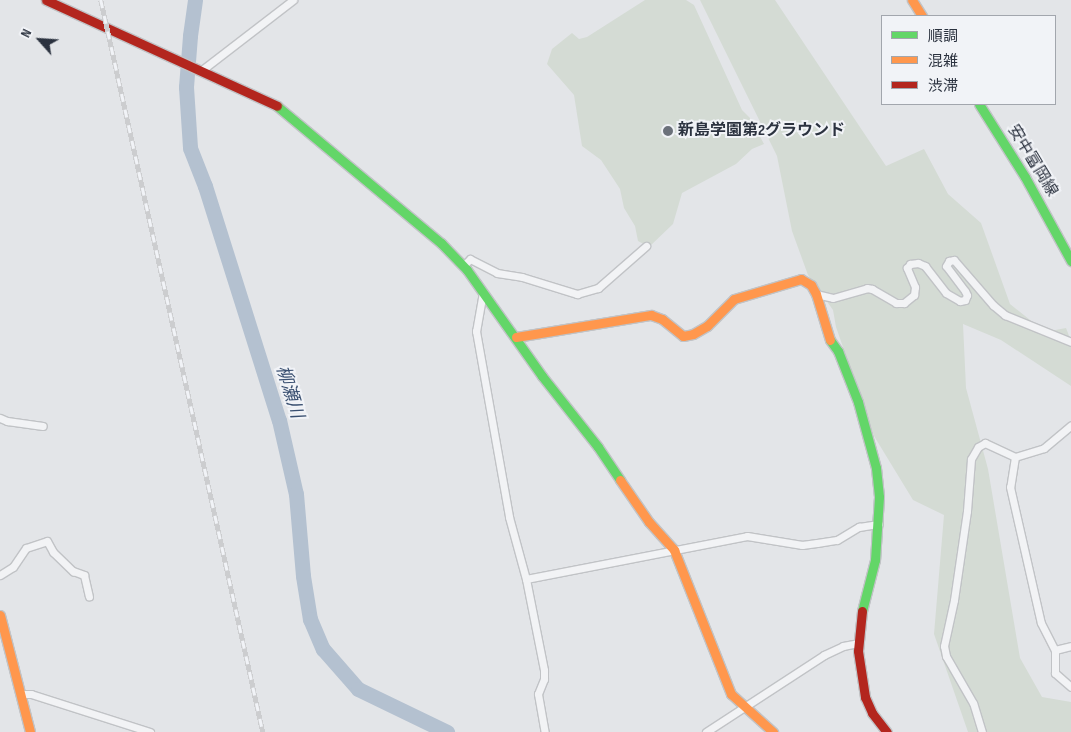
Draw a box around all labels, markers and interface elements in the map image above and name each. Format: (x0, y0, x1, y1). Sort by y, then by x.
north arrow (15, 15, 65, 65)
legend (881, 15, 1056, 105)
text: N (17, 26, 35, 40)
text: 順調 (928, 27, 958, 46)
text: 混雑 (928, 52, 958, 71)
text: 渋滞 (928, 77, 958, 96)
place label: 新島学園第2グラウンド (678, 121, 845, 141)
street label: 安中富岡線 (1003, 122, 1061, 200)
marker: 新島学園第2グラウンド (662, 125, 674, 137)
water label: 柳瀬川 (271, 363, 307, 421)

